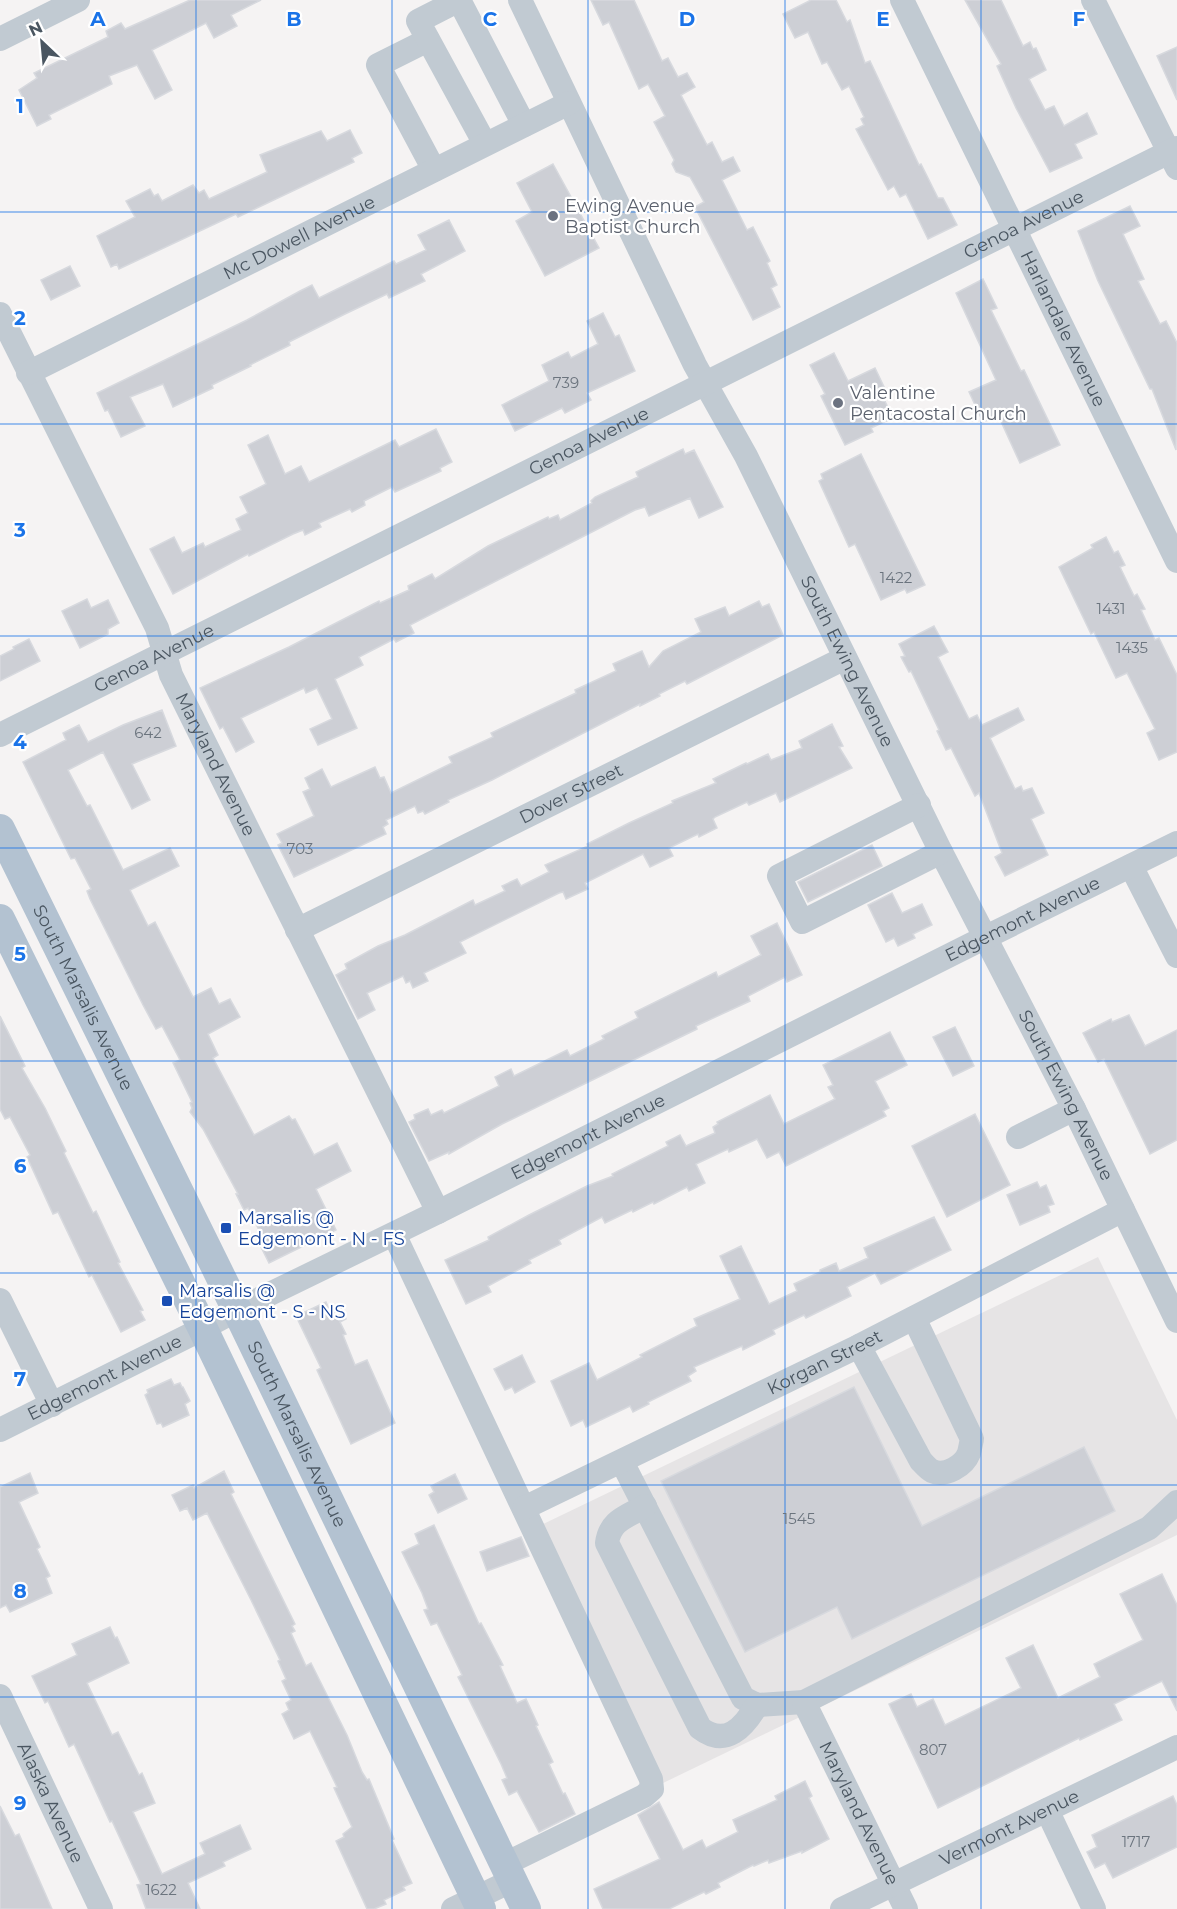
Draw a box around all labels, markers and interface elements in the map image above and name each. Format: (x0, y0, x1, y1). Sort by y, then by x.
text: A (89, 7, 106, 31)
text: B (286, 7, 302, 31)
text: C (483, 7, 498, 31)
text: D (679, 7, 695, 31)
text: E (876, 7, 890, 31)
text: F (1073, 7, 1086, 31)
north arrow (12, 12, 72, 72)
text: N (26, 18, 46, 40)
text: 1 (16, 94, 24, 118)
street label: Genoa Avenue (960, 185, 1088, 264)
street label: Mc Dowell Avenue (220, 191, 379, 285)
place label: Ewing Avenue Baptist Church (565, 195, 701, 238)
marker: Ewing Avenue Baptist Church (546, 209, 560, 223)
street label: Harlandale Avenue (1016, 247, 1111, 410)
text: 2 (14, 306, 26, 330)
house number: 739 (553, 373, 579, 392)
place label: Valentine Pentacostal Church (850, 382, 1027, 425)
marker: Valentine Pentacostal Church (831, 396, 845, 410)
street label: Genoa Avenue (525, 402, 653, 481)
text: 3 (13, 518, 26, 542)
house number: 1422 (880, 568, 912, 587)
street label: South Ewing Avenue (796, 572, 899, 751)
house number: 1431 (1097, 599, 1125, 618)
street label: Genoa Avenue (90, 619, 218, 697)
house number: 1435 (1116, 638, 1148, 657)
street label: Maryland Avenue (171, 689, 260, 840)
house number: 642 (134, 723, 162, 742)
text: 4 (13, 730, 27, 754)
street label: Dover Street (516, 759, 626, 829)
house number: 703 (287, 839, 313, 858)
street label: Edgemont Avenue (941, 872, 1104, 967)
street label: South Marsalis Avenue (28, 901, 138, 1094)
text: 5 (14, 942, 26, 966)
street label: South Ewing Avenue (1014, 1006, 1118, 1184)
street label: Edgemont Avenue (507, 1089, 669, 1185)
text: 6 (14, 1154, 27, 1178)
place label: Marsalis @ Edgemont - N - FS (238, 1207, 405, 1250)
marker: Marsalis @ Edgemont - N - FS (219, 1221, 233, 1235)
place label: Marsalis @ Edgemont - S - NS (179, 1280, 346, 1323)
marker: Marsalis @ Edgemont - S - NS (160, 1294, 174, 1308)
street label: Korgan Street (764, 1325, 886, 1400)
street label: Edgemont Avenue (24, 1330, 186, 1426)
street label: South Marsalis Avenue (243, 1337, 351, 1531)
text: 7 (14, 1367, 26, 1391)
house number: 1545 (783, 1509, 815, 1528)
text: 8 (13, 1579, 27, 1603)
street label: Maryland Avenue (814, 1738, 903, 1889)
street label: Alaska Avenue (13, 1739, 89, 1867)
house number: 807 (919, 1740, 947, 1759)
street label: Vermont Avenue (936, 1785, 1083, 1871)
text: 9 (14, 1791, 26, 1815)
house number: 1717 (1122, 1832, 1150, 1851)
house number: 1622 (145, 1880, 177, 1899)

